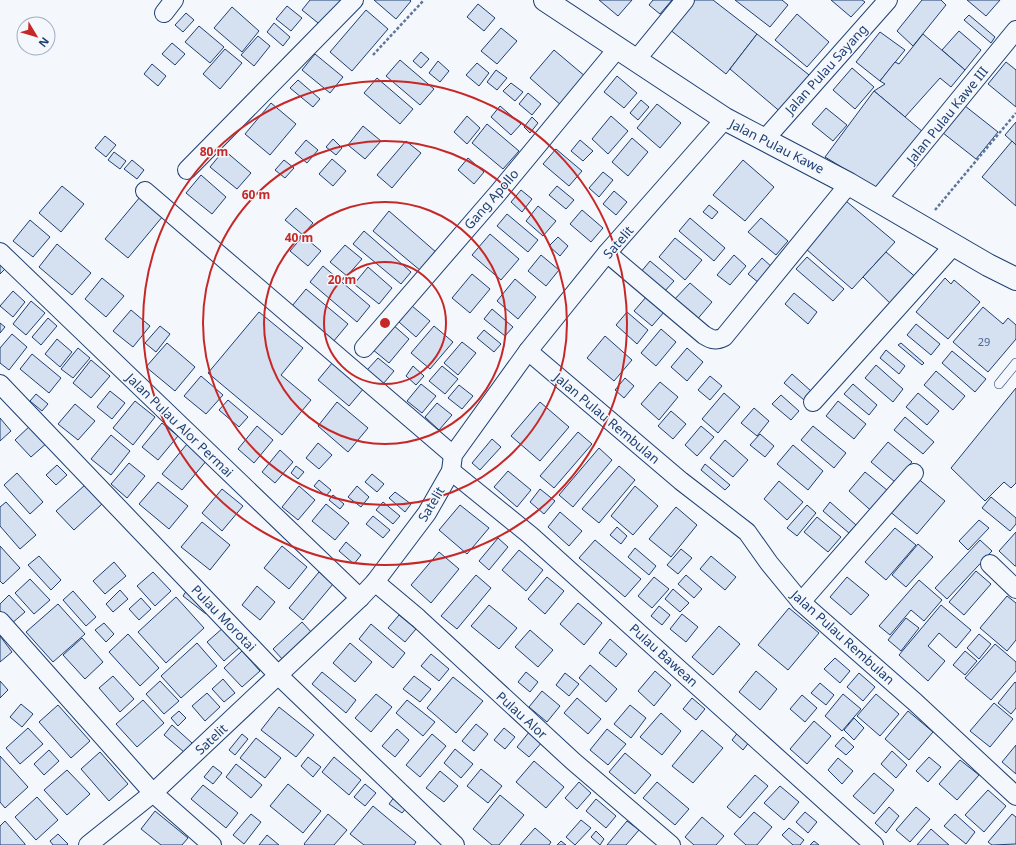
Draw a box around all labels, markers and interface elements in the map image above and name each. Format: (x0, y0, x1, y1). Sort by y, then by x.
north arrow (16, 16, 56, 56)
street label: Jalan Pulau Sayang (779, 20, 871, 119)
text: N (36, 34, 53, 51)
street label: Jalan Pulau Kawe III (901, 63, 992, 169)
street label: Jalan Pulau Kawe (725, 114, 827, 178)
text: 80 m (200, 143, 228, 160)
street label: Gang Apollo (460, 165, 522, 233)
text: 60 m (242, 186, 270, 203)
street label: Satelit (599, 222, 637, 262)
text: 40 m (285, 229, 313, 246)
text: 20 m (328, 271, 356, 288)
centre of rings (378, 316, 392, 330)
house number: 29 (978, 334, 990, 349)
street label: Jalan Pulau Rembulan (549, 367, 664, 468)
street label: Jalan Pulau Alor Permai (121, 368, 238, 481)
street label: Satelit (414, 483, 449, 525)
street label: Pulau Morotai (188, 581, 260, 655)
street label: Jalan Pulau Rembulan (786, 584, 898, 688)
street label: Pulau Bawean (626, 619, 702, 691)
street label: Pulau Alor (493, 687, 552, 743)
street label: Satelit (191, 719, 231, 758)

